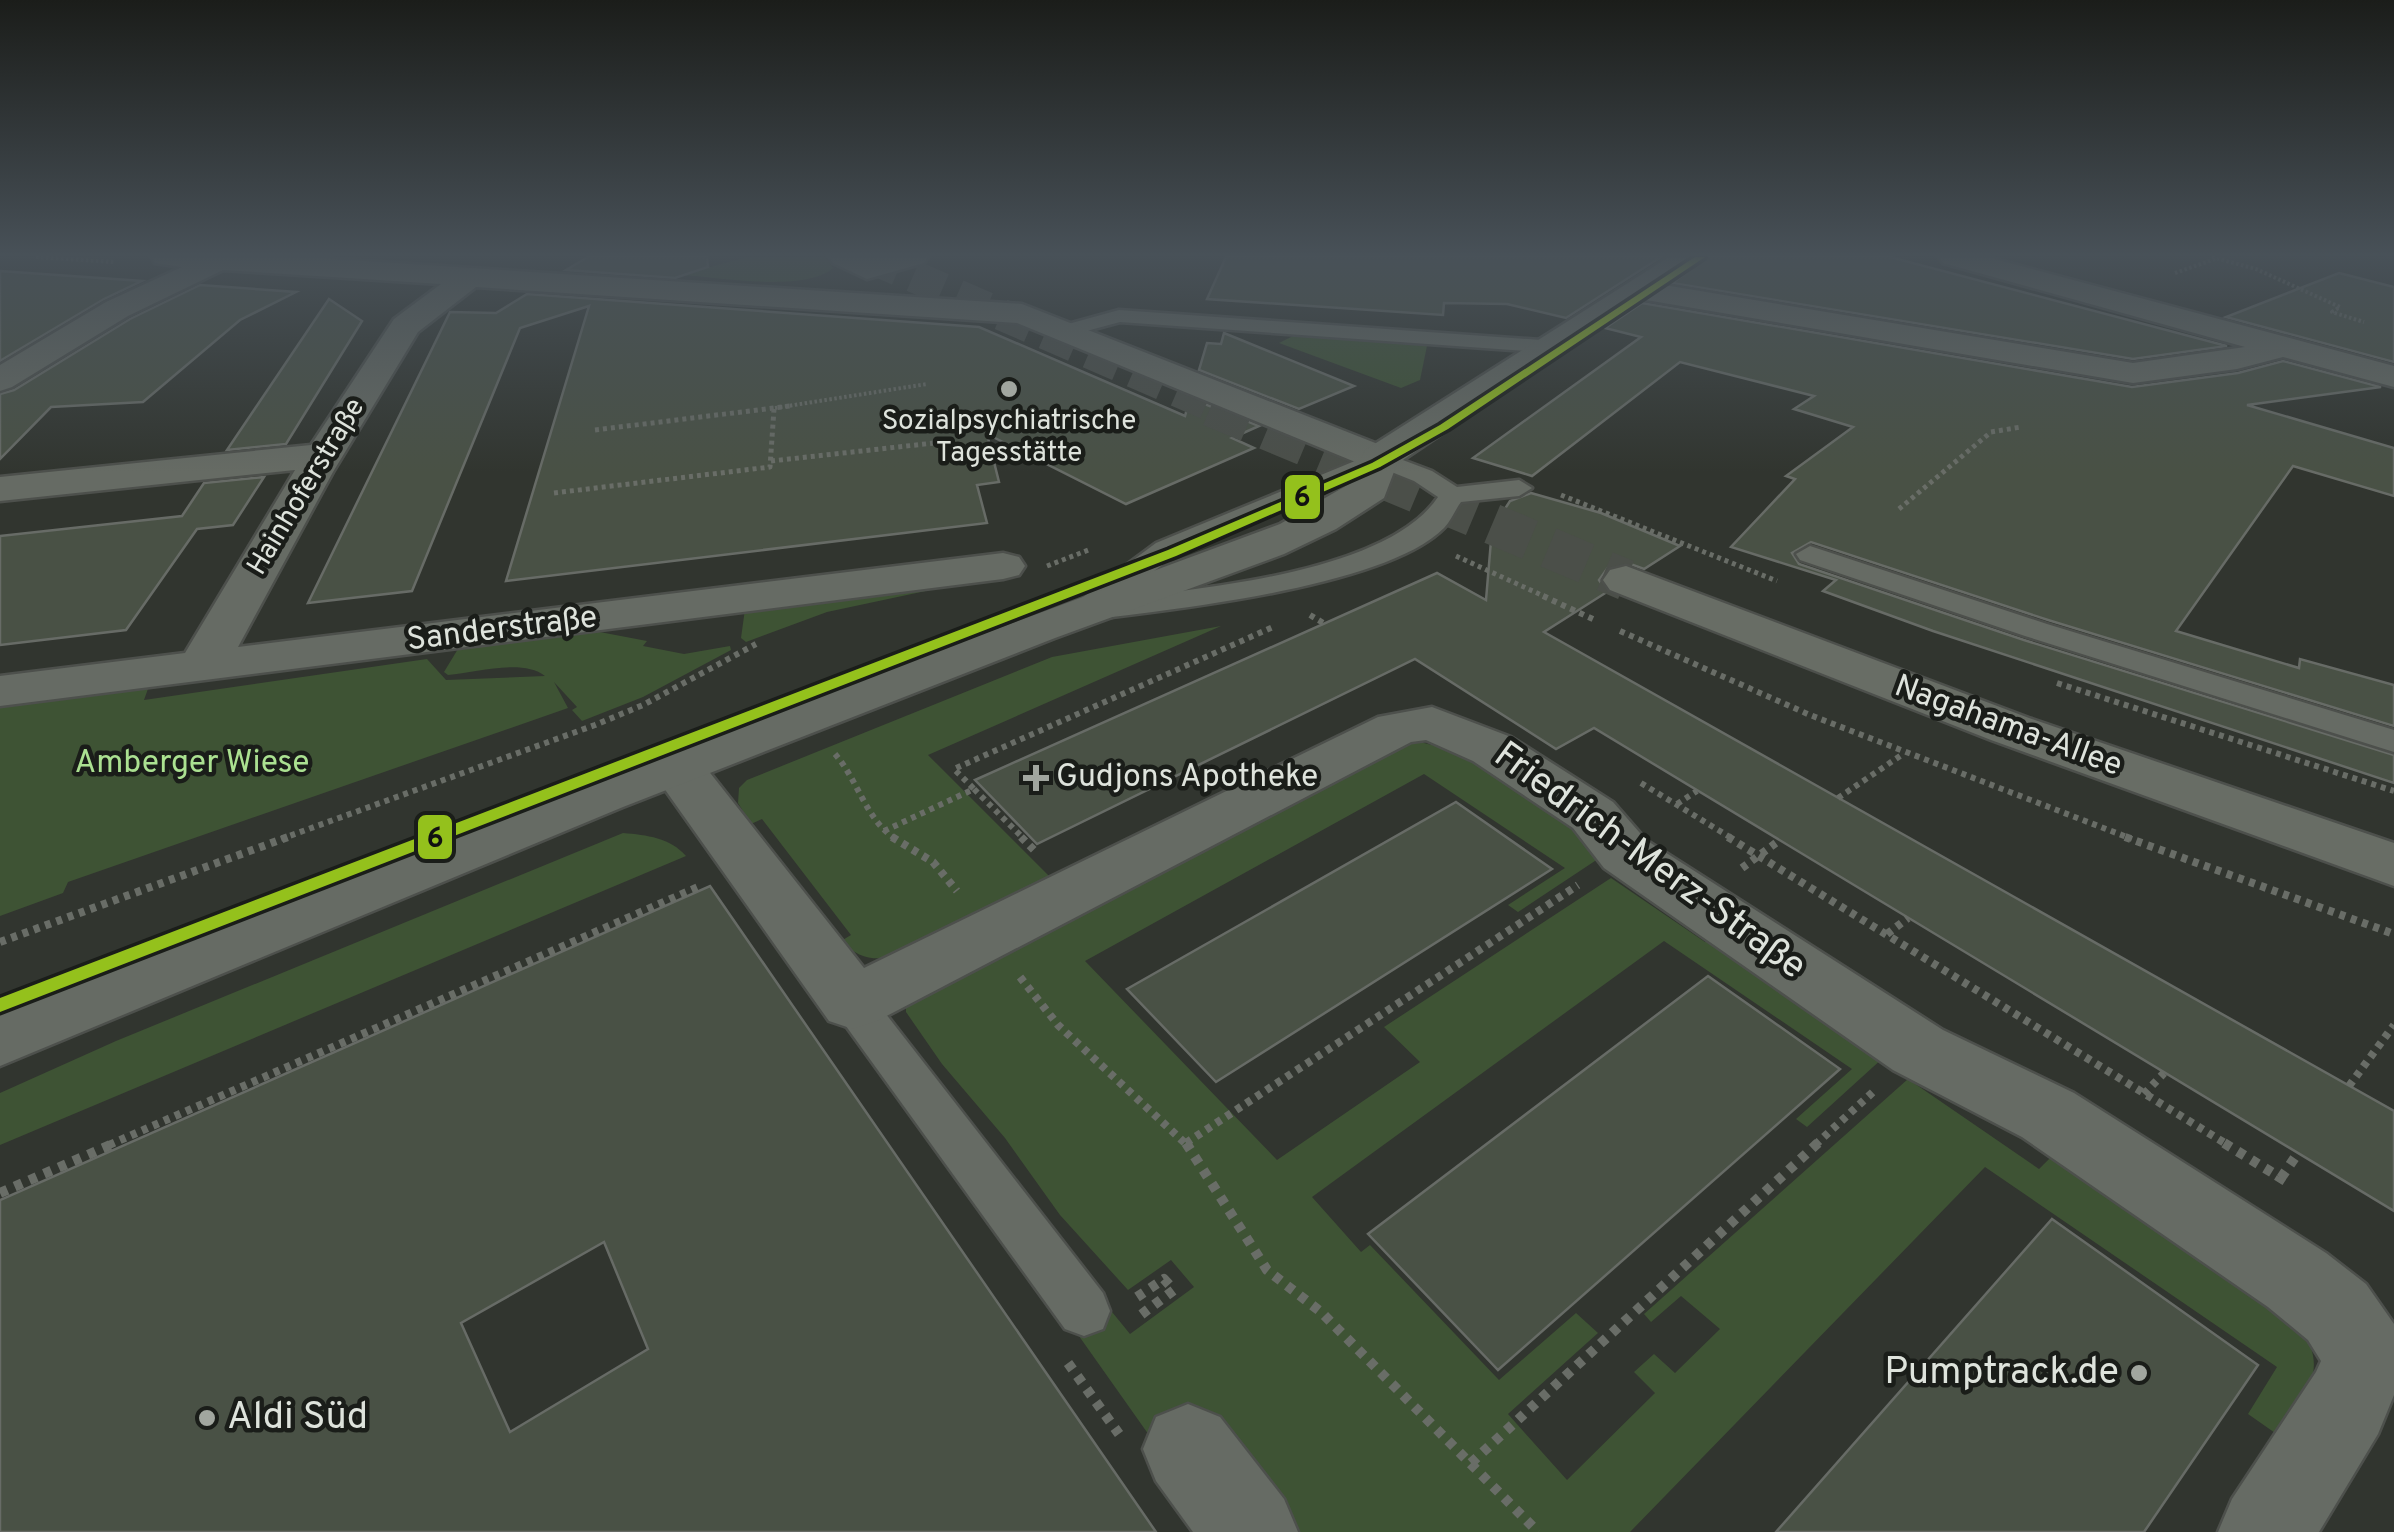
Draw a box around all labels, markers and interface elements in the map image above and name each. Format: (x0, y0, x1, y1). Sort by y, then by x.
marker: Sozialpsychiatrische Tagesstätte (998, 378, 1020, 400)
street label: Hainhoferstraße (240, 392, 374, 582)
place label: Sozialpsychiatrische Tagesstätte (882, 404, 1136, 472)
line badge: 6 (1283, 473, 1322, 521)
text: 6 (1293, 481, 1311, 517)
street label: Sanderstraße (404, 598, 600, 662)
street label: Nagahama-Allee (1889, 667, 2127, 787)
street label: Friedrich-Merz-Straße (1483, 732, 1815, 992)
park label: Amberger Wiese (74, 744, 310, 784)
place label: Gudjons Apotheke (1056, 758, 1318, 798)
marker: Gudjons Apotheke (1025, 767, 1047, 789)
line badge: 6 (416, 813, 454, 861)
text: 6 (426, 822, 444, 858)
place label: Pumptrack.de (1884, 1349, 2119, 1398)
marker: Pumptrack.de (2128, 1362, 2150, 1384)
place label: Aldi Süd (227, 1394, 368, 1443)
marker: Aldi Süd (196, 1407, 218, 1429)

